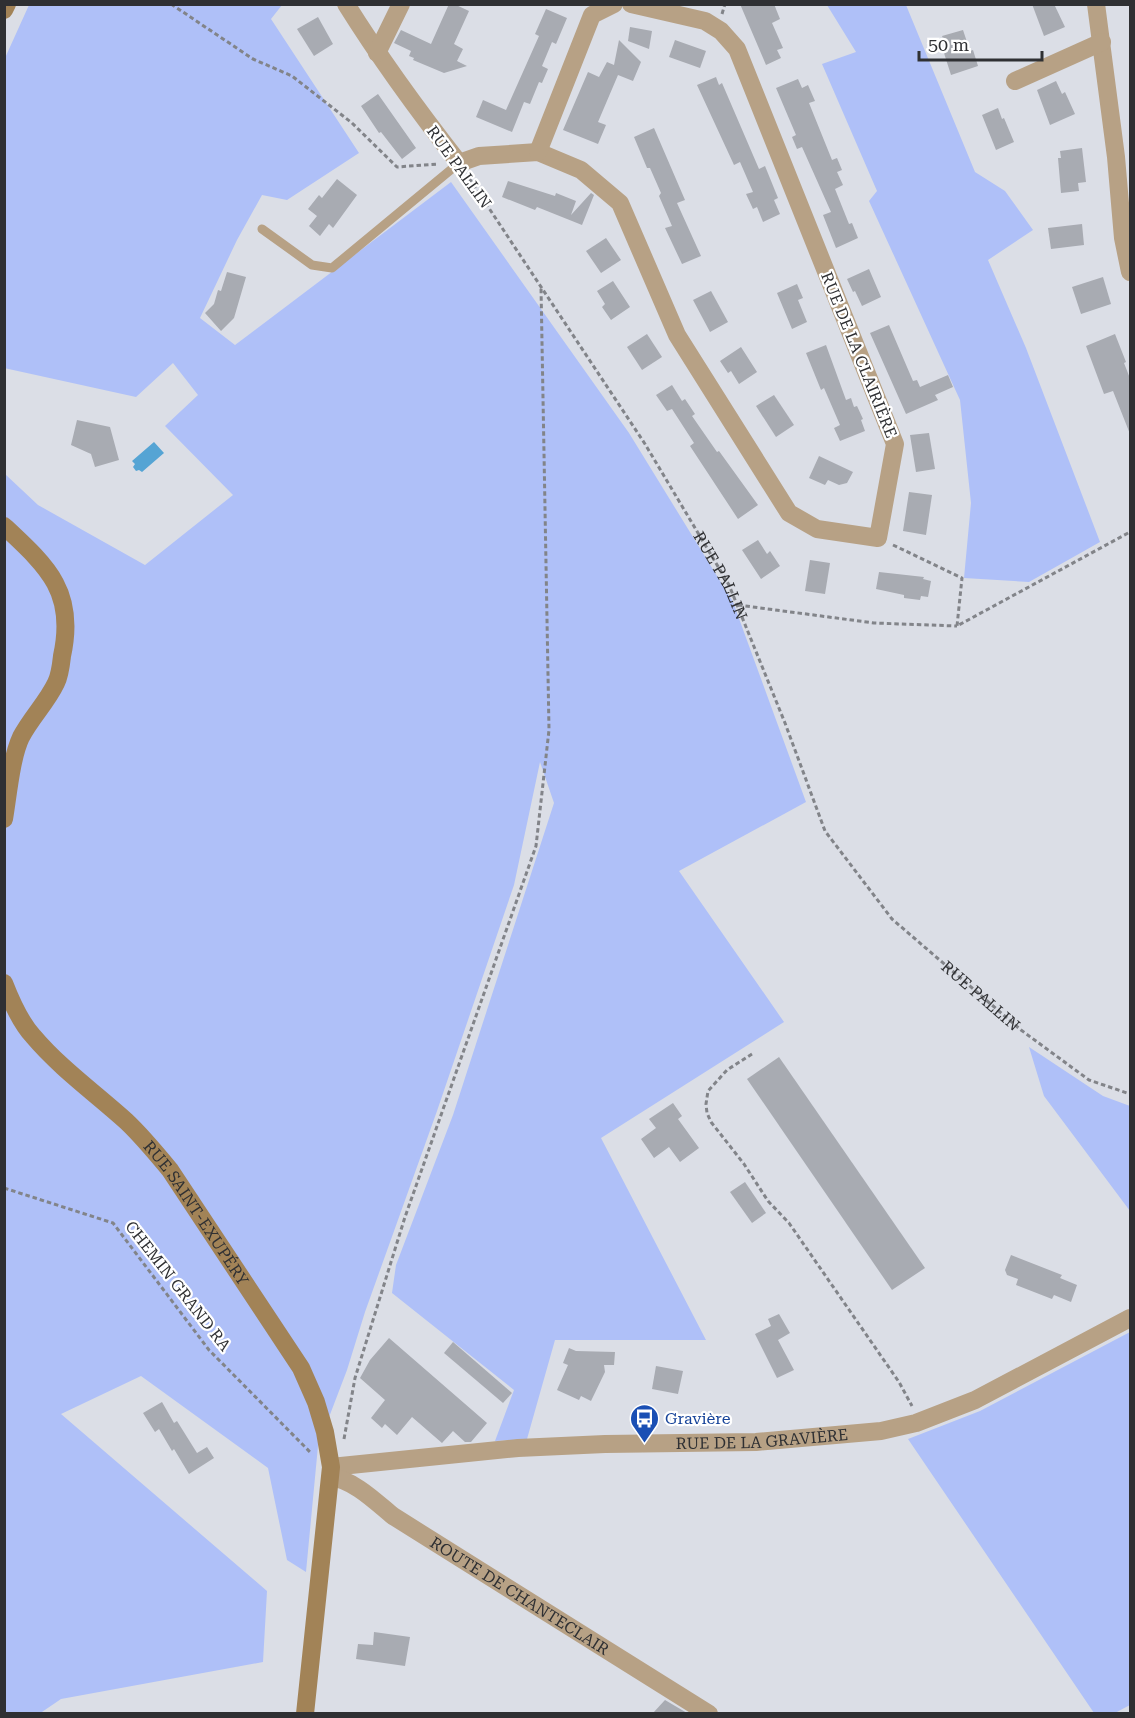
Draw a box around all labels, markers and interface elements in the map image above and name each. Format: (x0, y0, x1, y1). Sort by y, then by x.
scale bar (919, 24, 1042, 62)
text: 50 m (928, 34, 969, 55)
street label: RUE PALLIN (423, 122, 495, 212)
street label: RUE DE LA CLAIRIÈRE (817, 269, 901, 441)
street label: RUE PALLIN (690, 528, 752, 623)
street label: RUE PALLIN (938, 956, 1024, 1035)
street label: RUE SAINT-EXUPÉRY (140, 1137, 253, 1289)
street label: CHEMIN GRAND RA (121, 1217, 235, 1355)
bus stop icon: Gravière (628, 1402, 660, 1444)
place label: Gravière (665, 1409, 731, 1428)
street label: RUE DE LA GRAVIÈRE (675, 1424, 849, 1453)
street label: ROUTE DE CHANTECLAIR (427, 1532, 613, 1659)

